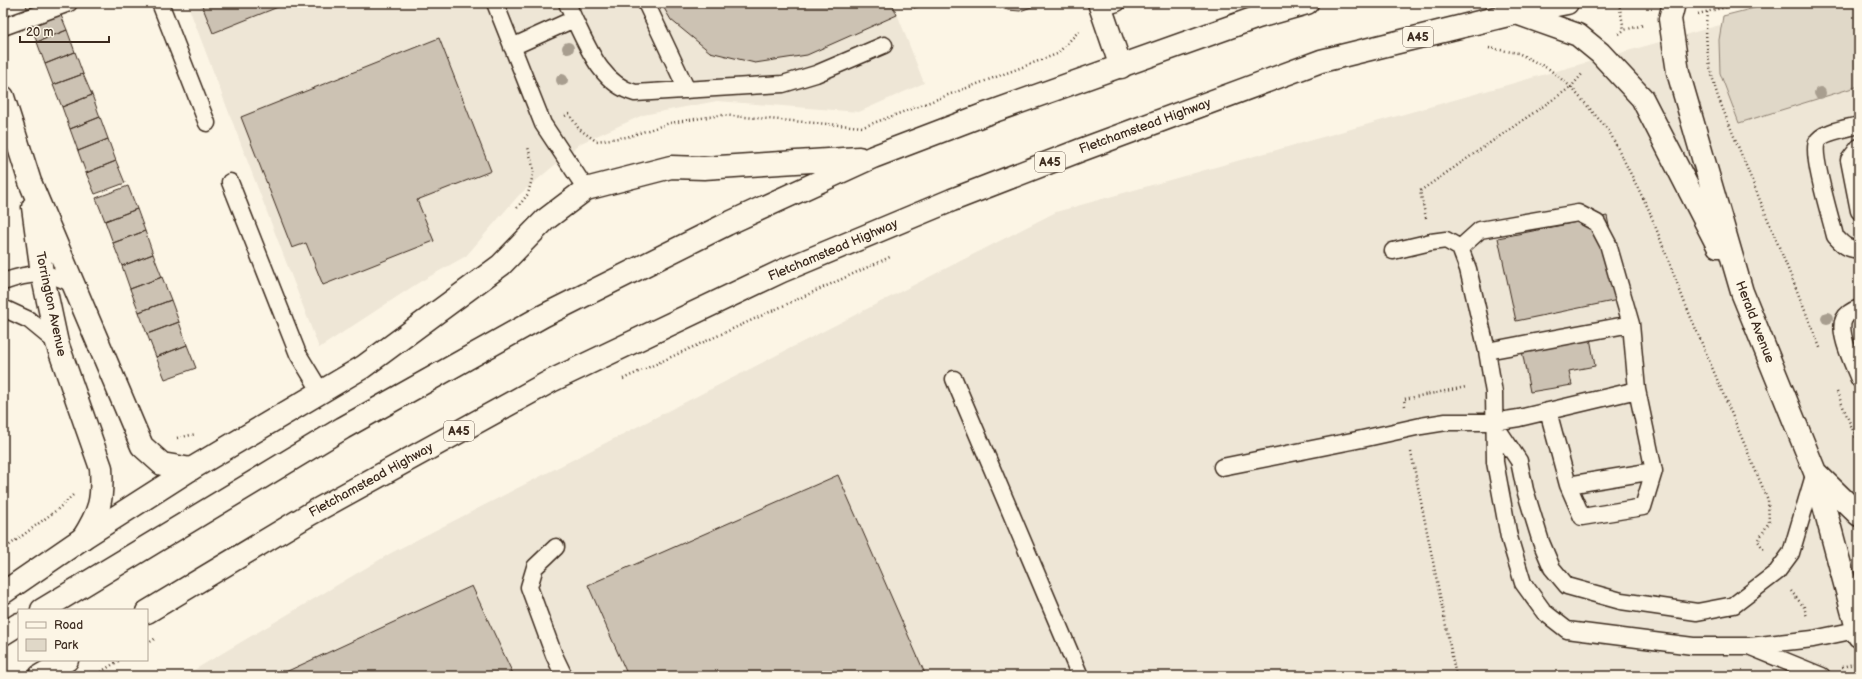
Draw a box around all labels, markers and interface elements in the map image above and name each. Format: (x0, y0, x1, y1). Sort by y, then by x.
scale bar (20, 18, 109, 44)
text: 20 m (26, 25, 53, 40)
road number: A45 (1403, 27, 1433, 47)
street label: Fletchamstead Highway (1077, 95, 1213, 157)
road number: A45 (1035, 152, 1065, 172)
street label: Fletchamstead Highway (766, 215, 900, 285)
street label: Torrington Avenue (32, 250, 70, 358)
street label: Herald Avenue (1732, 279, 1778, 365)
road number: A45 (444, 421, 474, 441)
street label: Fletchamstead Highway (306, 439, 436, 521)
legend (18, 609, 148, 661)
text: Road (54, 618, 83, 633)
text: Park (54, 638, 78, 653)

